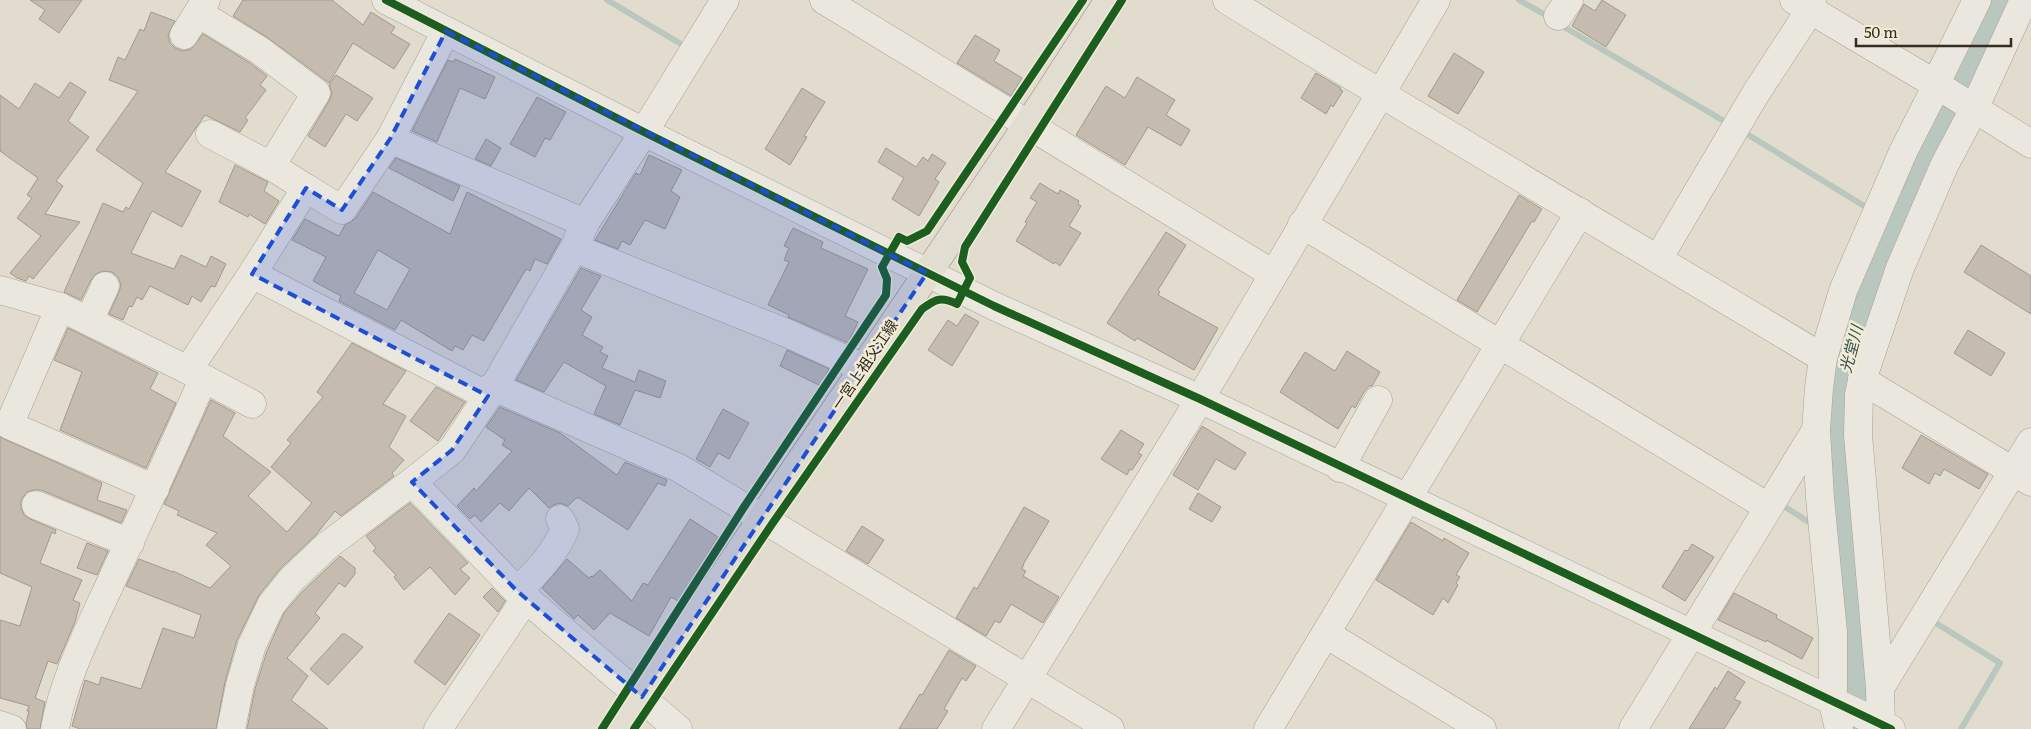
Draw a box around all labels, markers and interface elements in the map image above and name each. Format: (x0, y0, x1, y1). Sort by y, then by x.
scale bar (1856, 15, 2011, 47)
text: 50 m (1864, 20, 1898, 43)
street label: 一宮上祖父江線 (825, 314, 903, 414)
water label: 光堂川 (1832, 321, 1868, 375)

